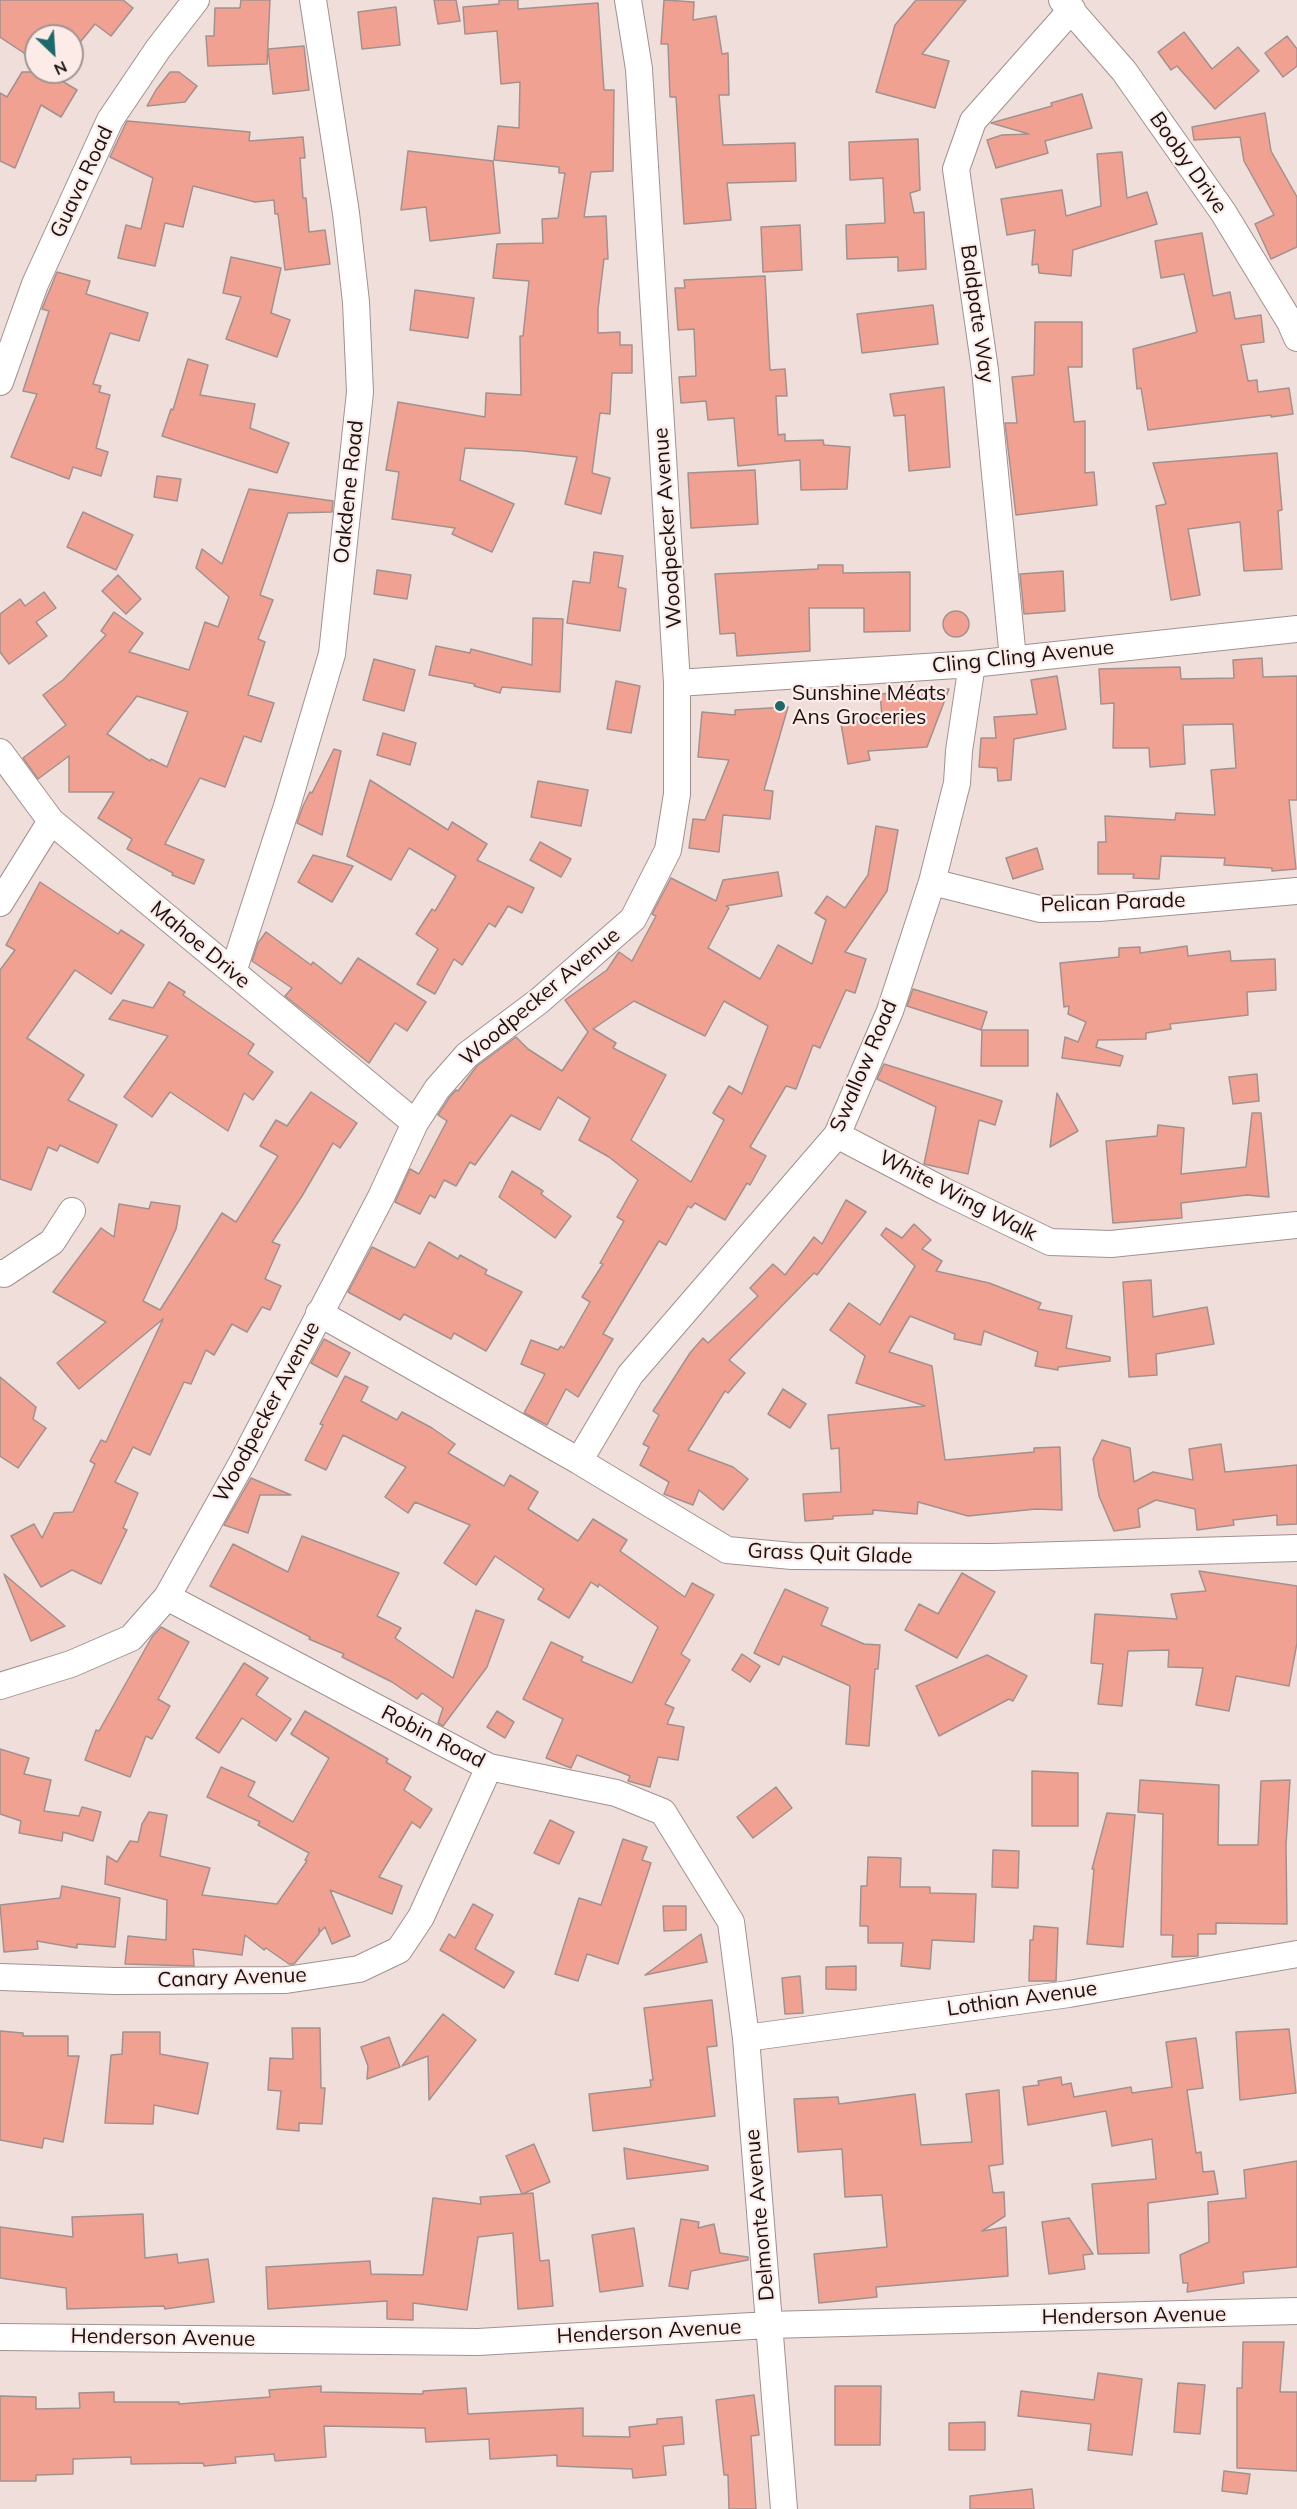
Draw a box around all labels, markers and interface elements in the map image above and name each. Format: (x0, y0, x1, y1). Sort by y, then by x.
north arrow (24, 24, 84, 84)
text: N (51, 57, 70, 80)
street label: Booby Drive (1144, 107, 1232, 219)
street label: Guava Road (45, 122, 119, 242)
street label: Baldpate Way (955, 243, 999, 385)
street label: Oakdene Road (329, 419, 369, 565)
street label: Woodpecker Avenue (648, 427, 688, 629)
street label: Cling Cling Avenue (931, 635, 1115, 679)
place label: Sunshine Méats Ans Groceries (792, 681, 946, 731)
marker: Sunshine Méats Ans Groceries (773, 699, 787, 713)
street label: Pelican Parade (1040, 888, 1186, 918)
street label: Mahoe Drive (145, 896, 255, 994)
street label: Woodpecker Avenue (455, 923, 625, 1071)
street label: Swallow Road (825, 996, 903, 1136)
street label: White Wing Walk (875, 1145, 1041, 1247)
street label: Woodpecker Avenue (209, 1317, 325, 1507)
street label: Grass Quit Glade (747, 1539, 913, 1569)
street label: Robin Road (377, 1700, 489, 1774)
street label: Canary Avenue (157, 1963, 307, 1993)
street label: Lothian Avenue (945, 1976, 1099, 2022)
street label: Delmonte Avenue (740, 2128, 780, 2302)
street label: Henderson Avenue (1041, 2302, 1227, 2330)
street label: Henderson Avenue (556, 2315, 742, 2349)
street label: Henderson Avenue (70, 2324, 256, 2352)

